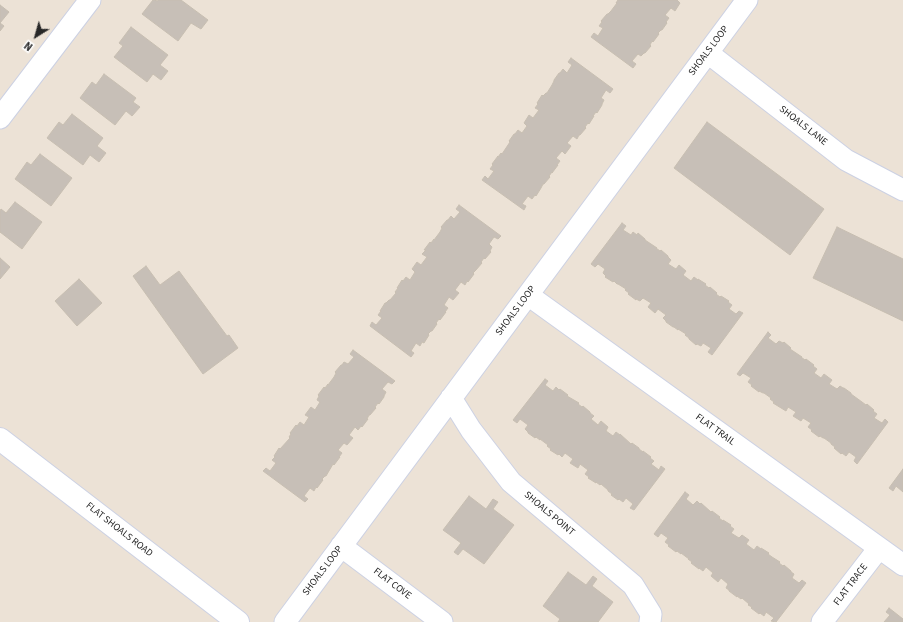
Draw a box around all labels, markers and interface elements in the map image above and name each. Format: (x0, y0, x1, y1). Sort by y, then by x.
north arrow (16, 16, 56, 56)
street label: SHOALS LOOP (686, 24, 732, 78)
text: N (21, 38, 36, 54)
street label: SHOALS LANE (777, 103, 829, 149)
street label: SHOALS LOOP (493, 284, 539, 338)
street label: FLAT TRAIL (693, 412, 737, 448)
street label: SHOALS POINT (521, 489, 577, 539)
street label: FLAT SHOALS ROAD (83, 500, 155, 560)
street label: SHOALS LOOP (300, 544, 346, 598)
street label: FLAT TRACE (831, 562, 871, 608)
street label: FLAT COVE (371, 566, 413, 602)

